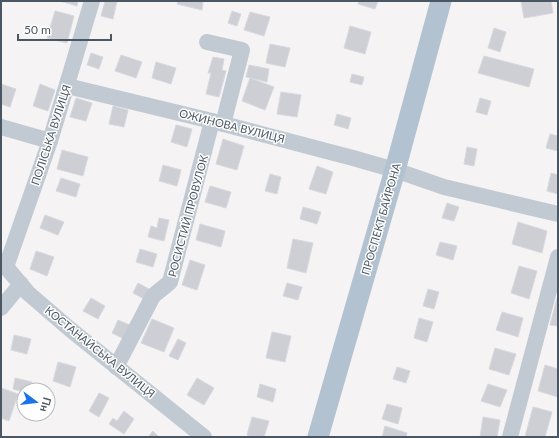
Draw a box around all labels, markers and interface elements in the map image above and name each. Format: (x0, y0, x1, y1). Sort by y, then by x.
scale bar (18, 16, 111, 42)
text: 50 m (24, 22, 51, 37)
street label: ПОЛІСЬКА ВУЛИЦЯ (28, 83, 73, 187)
street label: ОЖИНОВА ВУЛИЦЯ (178, 106, 286, 145)
street label: РОСИСТИЙ ПРОВУЛОК (165, 153, 210, 278)
street label: ПРОСПЕКТ БАЙРОНА (358, 161, 403, 276)
street label: КОСТАНАЙСЬКА ВУЛИЦЯ (43, 303, 158, 400)
north arrow (16, 382, 56, 422)
text: Пн (38, 396, 54, 413)

